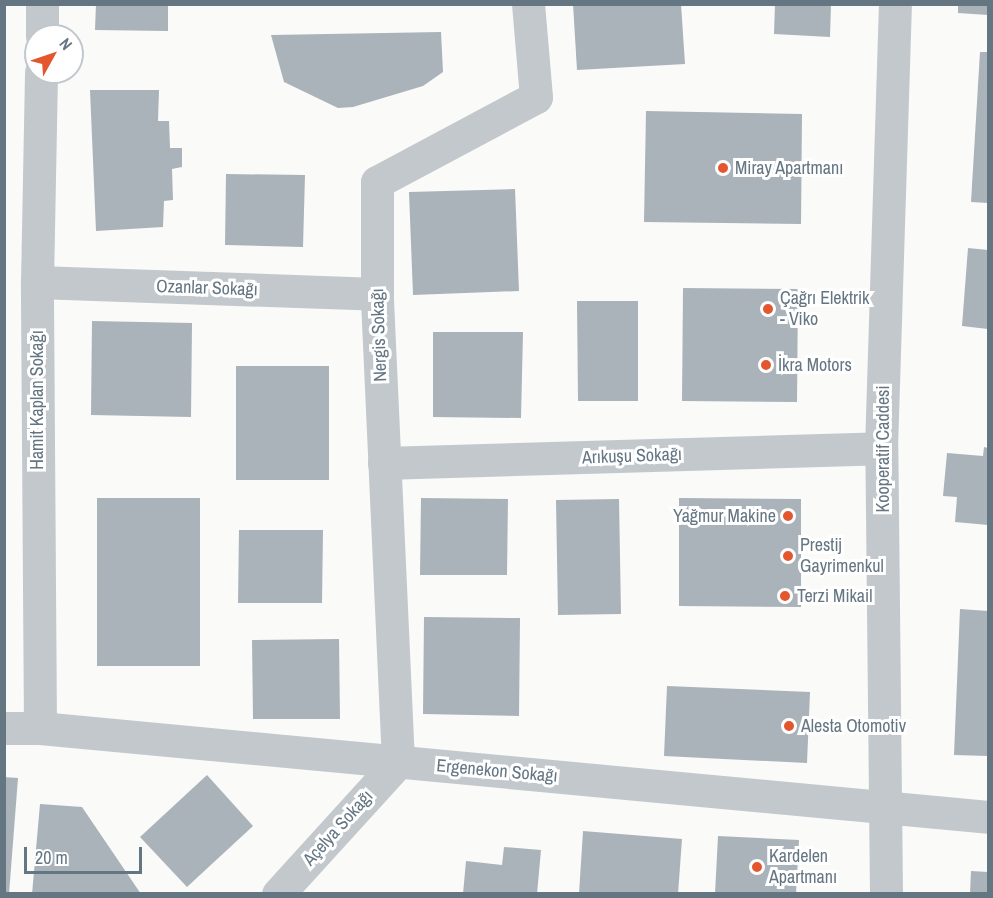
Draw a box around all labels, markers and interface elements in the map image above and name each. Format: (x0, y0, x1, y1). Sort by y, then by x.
north arrow (24, 24, 84, 84)
text: N (55, 33, 78, 54)
place label: Miray Apartmanı (735, 157, 844, 179)
marker: Miray Apartmanı (716, 161, 730, 175)
street label: Ozanlar Sokağı (156, 275, 258, 301)
street label: Nergis Sokağı (367, 288, 391, 382)
place label: Çağrı Elektrik - Viko (780, 288, 869, 330)
marker: Çağrı Elektrik - Viko (761, 302, 775, 316)
street label: Hamit Kaplan Sokağı (26, 330, 48, 470)
place label: İkra Motors (778, 354, 852, 376)
marker: İkra Motors (759, 358, 773, 372)
street label: Kooperatif Caddesi (872, 385, 894, 513)
street label: Arıkuşu Sokağı (582, 443, 682, 469)
place label: Yağmur Makine (673, 505, 776, 527)
marker: Yağmur Makine (781, 509, 795, 523)
place label: Prestij Gayrimenkul (800, 535, 884, 578)
marker: Prestij Gayrimenkul (781, 549, 795, 563)
place label: Terzi Mikail (797, 585, 872, 607)
marker: Terzi Mikail (778, 589, 792, 603)
place label: Alesta Otomotiv (801, 715, 906, 737)
marker: Alesta Otomotiv (782, 719, 796, 733)
street label: Ergenekon Sokağı (436, 755, 558, 787)
street label: Açelya Sokağı (298, 786, 378, 870)
scale bar (27, 835, 146, 873)
text: 20 m (35, 845, 68, 870)
place label: Kardelen Apartmanı (769, 846, 837, 888)
marker: Kardelen Apartmanı (750, 860, 764, 874)

